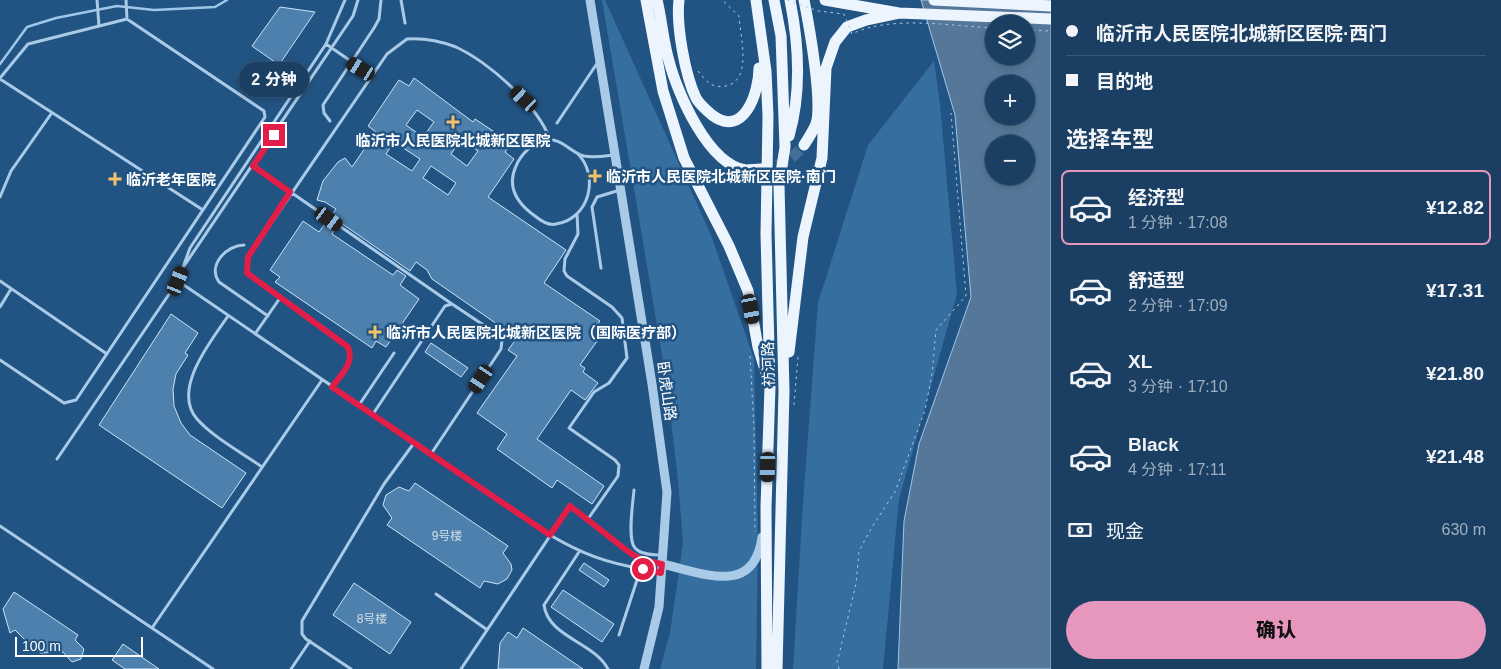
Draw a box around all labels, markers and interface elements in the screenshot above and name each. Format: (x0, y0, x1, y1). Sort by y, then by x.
map controls (985, 15, 1035, 185)
button: layers (985, 15, 1035, 65)
text: 临沂市人民医院北城新区医院·西门 (1096, 23, 1387, 44)
car (344, 55, 377, 83)
callout: 2 分钟 (239, 62, 309, 98)
text: 2 分钟 (251, 71, 297, 88)
text: 目的地 (1096, 71, 1153, 92)
button: + (985, 75, 1035, 125)
car (507, 83, 540, 115)
marker: 临沂市人民医院北城新区医院 (446, 115, 460, 129)
route end (263, 124, 285, 146)
text: 选择车型 (1066, 127, 1154, 152)
place label: 临沂市人民医院北城新区医院 (355, 132, 551, 149)
button: − (985, 135, 1035, 185)
place label: 临沂市人民医院北城新区医院·南门 (606, 168, 836, 185)
marker: 临沂市人民医院北城新区医院·南门 (588, 169, 602, 183)
place label: 临沂老年医院 (126, 171, 216, 188)
marker: 临沂老年医院 (108, 172, 122, 186)
icon: car (1068, 185, 1113, 230)
text: 经济型 (1128, 187, 1185, 208)
text: ¥12.82 (1426, 197, 1484, 218)
car (312, 204, 345, 234)
text: 1 分钟 · 17:08 (1128, 214, 1228, 231)
car (165, 264, 190, 298)
icon: car (1068, 268, 1113, 313)
text: 舒适型 (1128, 270, 1185, 291)
text: ¥17.31 (1426, 280, 1484, 301)
car (740, 293, 761, 325)
text: 2 分钟 · 17:09 (1128, 297, 1228, 314)
place label: 临沂市人民医院北城新区医院（国际医疗部） (386, 324, 686, 341)
marker: 临沂市人民医院北城新区医院（国际医疗部） (368, 325, 382, 339)
street label: 祊河路 (759, 341, 777, 387)
icon: car (1068, 351, 1113, 396)
text: XL (1128, 351, 1152, 372)
street label: 卧虎山路 (654, 360, 680, 422)
car (466, 362, 495, 396)
text: ¥21.80 (1426, 363, 1484, 384)
text: 3 分钟 · 17:10 (1128, 378, 1228, 395)
icon: car (1068, 434, 1113, 479)
text: Black (1128, 434, 1179, 455)
text: ¥21.48 (1426, 446, 1484, 467)
car (759, 452, 776, 482)
text: 4 分钟 · 17:11 (1128, 461, 1226, 478)
icon: cash (1066, 516, 1094, 544)
text: 现金 (1106, 521, 1144, 542)
text: 630 m (1442, 521, 1486, 538)
house number: 9号楼 (432, 529, 462, 543)
route start (632, 558, 654, 580)
button: 确认 (1066, 601, 1486, 659)
house number: 8号楼 (357, 612, 387, 626)
scale bar (15, 634, 142, 657)
text: 100 m (22, 638, 61, 654)

